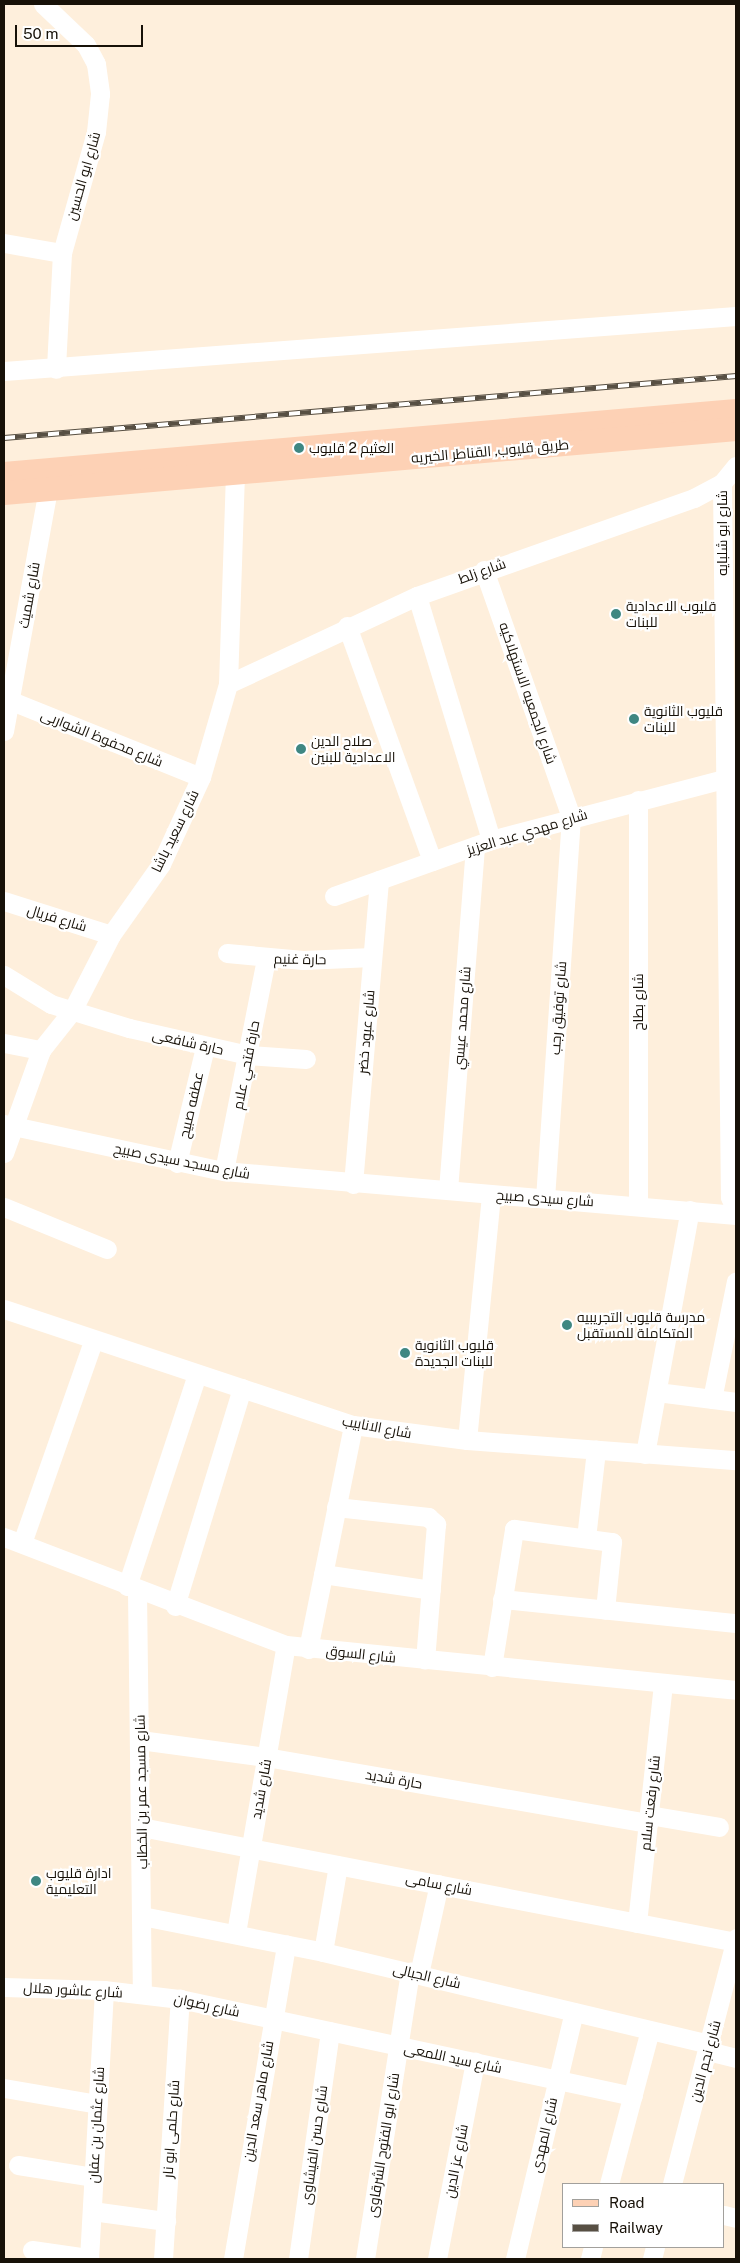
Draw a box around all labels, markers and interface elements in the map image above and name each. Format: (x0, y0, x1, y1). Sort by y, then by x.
scale bar (18, 15, 145, 47)
text: 50 m (23, 25, 58, 42)
street label: شارع ابو الحسين (62, 130, 104, 222)
street label: طريق قليوب, القناطر الخيريه (410, 436, 570, 466)
place label: العثيم 2 قليوب (309, 440, 394, 456)
marker: العثيم 2 قليوب (293, 442, 305, 454)
street label: شارع ابو شلبايه (714, 490, 730, 576)
street label: شارع زلط (456, 555, 508, 587)
street label: شارع شميث (15, 561, 43, 629)
place label: قليوب الاعدادية للبنات (626, 598, 716, 630)
marker: قليوب الاعدادية للبنات (610, 608, 622, 620)
street label: شارع الجمعيه الاستهلاكيه (496, 620, 560, 766)
place label: قليوب الثانوية للبنات (644, 703, 723, 736)
street label: شارع محفوظ الشواربى (38, 706, 166, 770)
marker: قليوب الثانوية للبنات (628, 713, 640, 725)
place label: صلاح الدين الاعدادية للبنين (311, 733, 396, 766)
marker: صلاح الدين الاعدادية للبنين (295, 743, 307, 755)
street label: شارع سعيد باشا (148, 787, 202, 875)
street label: شارع مهدي عبد العزيز (465, 806, 589, 858)
street label: شارع فريال (25, 901, 89, 935)
street label: حارة غنيم (273, 950, 327, 968)
street label: شارع توفيق رجب (546, 961, 570, 1055)
street label: شارع محمد عيسي (450, 966, 474, 1070)
street label: شارع بطاح (630, 974, 646, 1030)
street label: شارع عبود خضر (354, 989, 378, 1075)
street label: حارة فتحي علام (229, 1019, 263, 1111)
street label: حارة شافعى (151, 1026, 225, 1058)
street label: عطفه صبيح (175, 1070, 207, 1140)
street label: شارع مسجد سيدى صبيح (112, 1140, 252, 1182)
street label: شارع سيدى صبيح (495, 1186, 595, 1210)
place label: مدرسة قليوب التجريبيه المتكاملة للمستقبل (577, 1309, 705, 1341)
marker: مدرسة قليوب التجريبيه المتكاملة للمستقبل (561, 1319, 573, 1331)
place label: قليوب الثانوية للبنات الجديدة (415, 1337, 494, 1370)
marker: قليوب الثانوية للبنات الجديدة (399, 1347, 411, 1359)
street label: شارع الانابيب (341, 1412, 413, 1442)
street label: شارع السوق (325, 1642, 397, 1666)
street label: شارع مسجد عمر بن الخطاب (131, 1714, 151, 1870)
street label: شارع رفعت سلام (637, 1754, 663, 1852)
street label: شارع شديد (247, 1758, 275, 1820)
street label: حارة شديد (364, 1766, 424, 1792)
place label: ادارة قليوب التعليمية (46, 1865, 112, 1898)
street label: شارع سامى (404, 1869, 474, 1899)
marker: ادارة قليوب التعليمية (30, 1875, 42, 1887)
street label: شارع الجبالى (391, 1960, 463, 1992)
street label: شارع عاشور هلال (23, 1979, 123, 2001)
street label: شارع رضوان (173, 1990, 241, 2020)
street label: شارع نجم الدين (686, 2018, 724, 2104)
street label: شارع ماهر سعد الدين (239, 2039, 277, 2163)
street label: شارع سيد اللمعى (402, 2039, 504, 2077)
street label: شارع عثمان بن عفان (85, 2066, 107, 2184)
street label: شارع ابو الفتوح الشرقاوى (363, 2071, 403, 2219)
street label: شارع حلمى ابو نار (159, 2079, 183, 2179)
street label: شارع حسن الفيشاوى (297, 2084, 331, 2206)
street label: شارع المهدى (527, 2096, 561, 2174)
street label: شارع عز الدين (441, 2123, 471, 2199)
legend (562, 2183, 725, 2248)
text: Road (609, 2194, 645, 2211)
text: Railway (609, 2219, 663, 2236)

